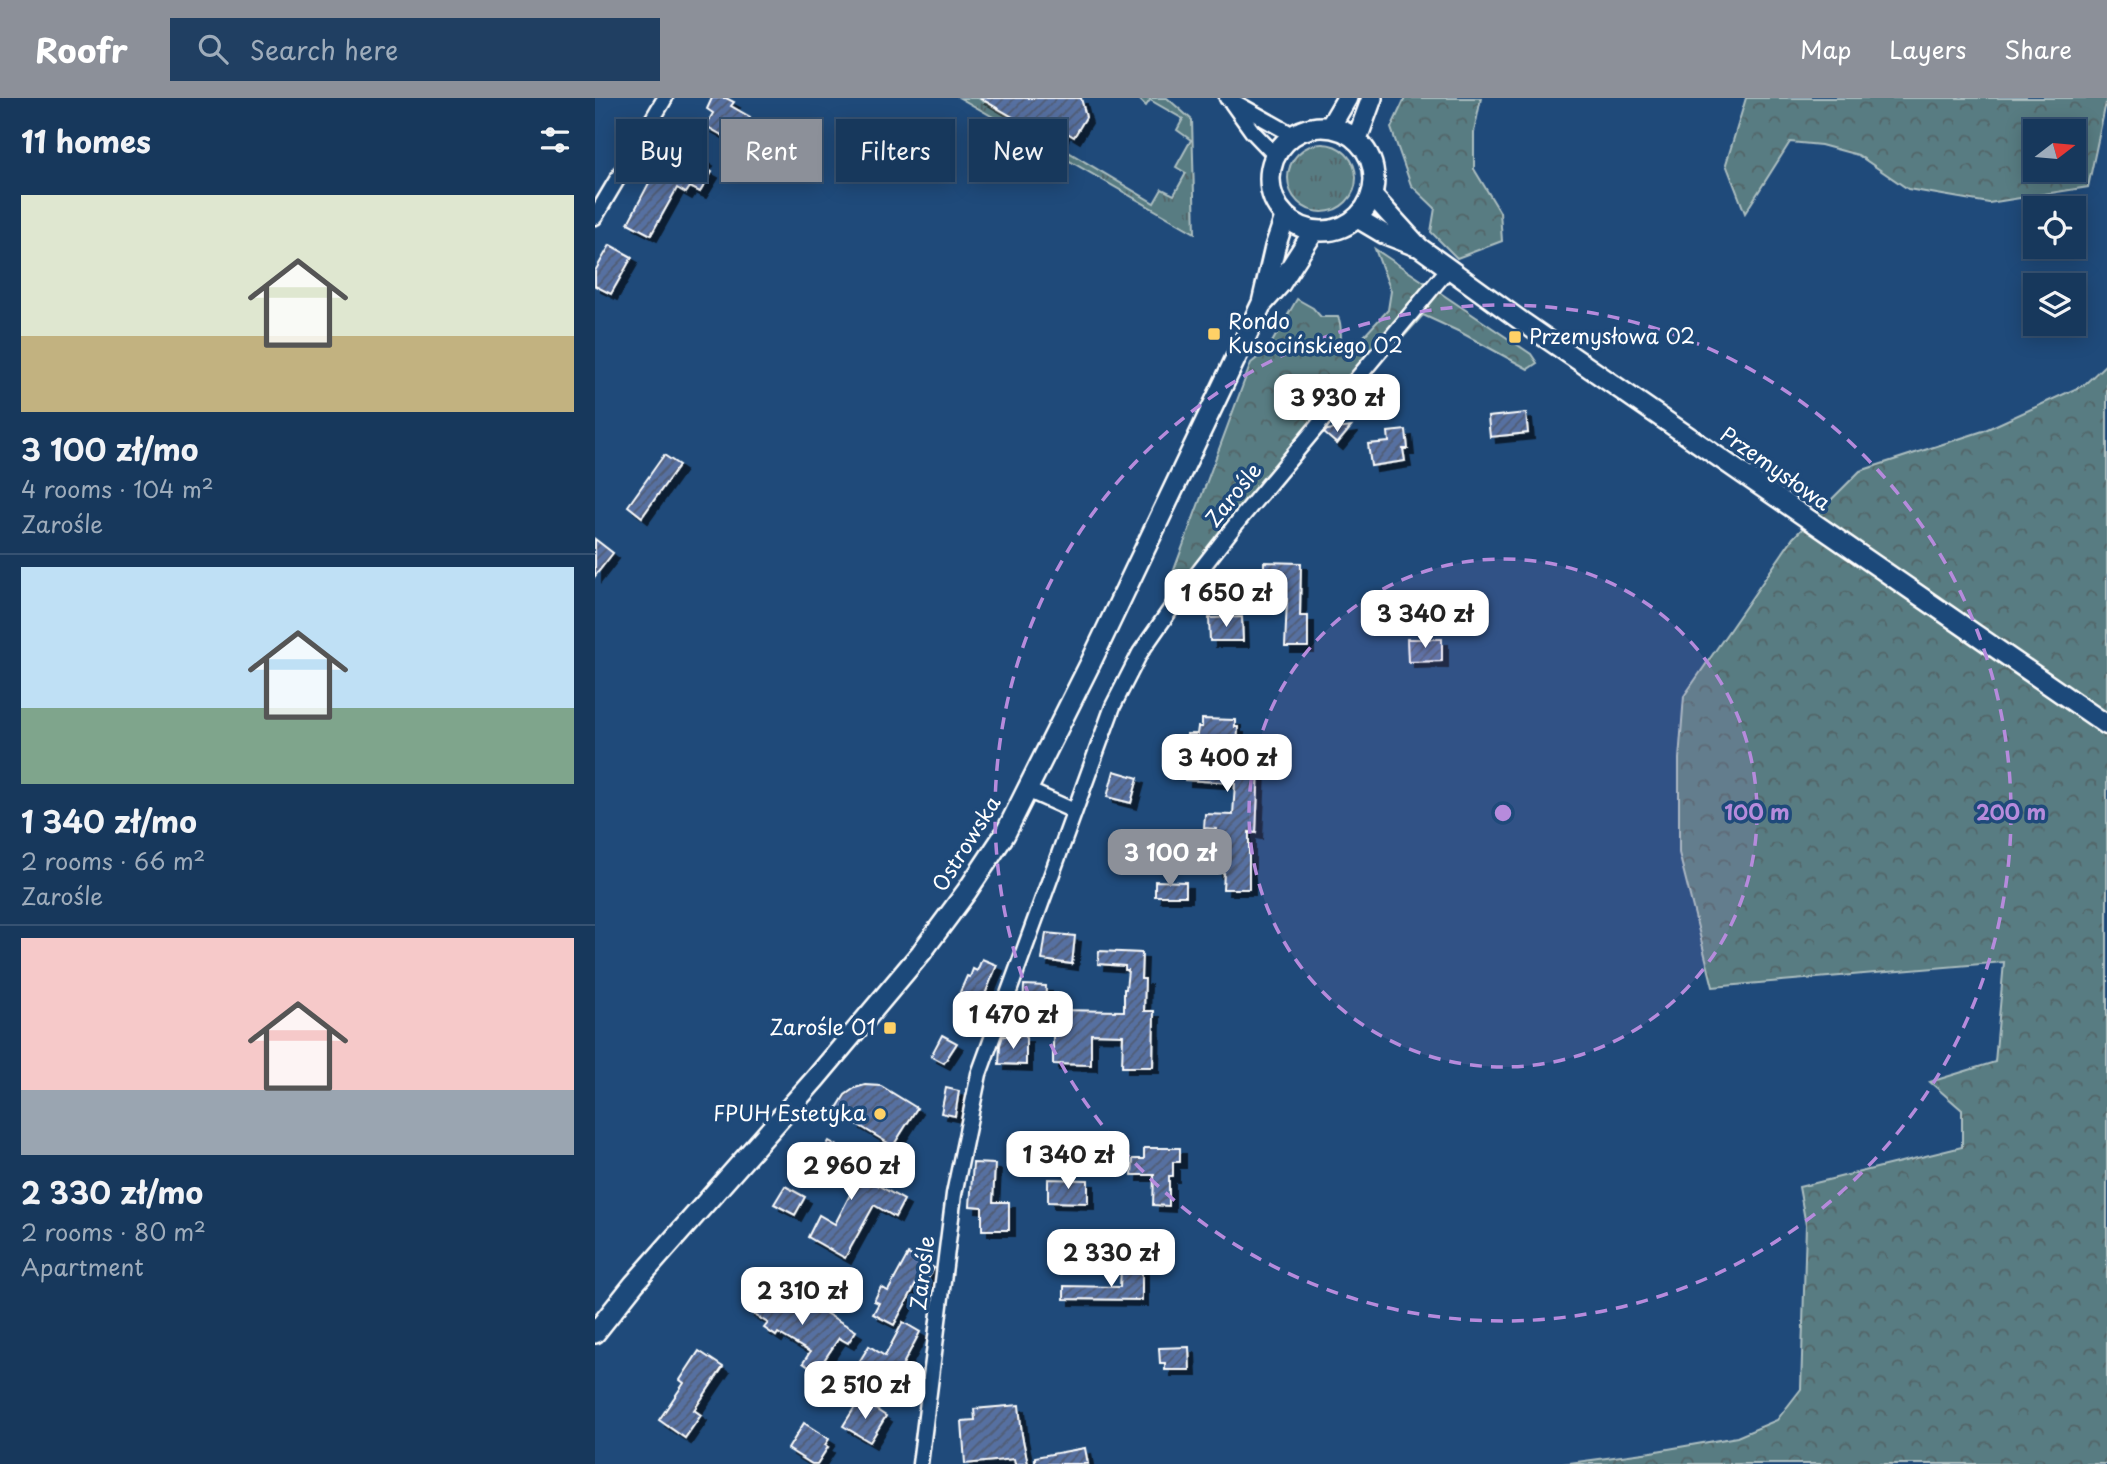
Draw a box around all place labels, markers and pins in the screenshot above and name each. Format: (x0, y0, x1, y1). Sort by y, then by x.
place label: Rondo Kusocińskiego 02 (1228, 304, 1403, 360)
place label: Przemysłowa 02 (1529, 319, 1695, 351)
marker: Rondo Kusocińskiego 02 (1206, 326, 1222, 342)
marker: Przemysłowa 02 (1507, 329, 1523, 345)
pin: 3 930 zł (1265, 374, 1409, 434)
pin: 1 650 zł (1154, 570, 1298, 629)
pin: 3 340 zł (1353, 590, 1497, 650)
pin: 3 400 zł (1155, 734, 1299, 794)
centre of rings (1491, 801, 1515, 825)
pin: 3 100 zł (1098, 830, 1242, 889)
pin: 1 470 zł (941, 992, 1085, 1051)
place label: Zarośle 01 (769, 1010, 876, 1042)
marker: Zarośle 01 (882, 1020, 898, 1036)
place label: FPUH Estetyka (713, 1096, 866, 1128)
marker: FPUH Estetyka (872, 1106, 888, 1122)
pin: 1 340 zł (996, 1132, 1140, 1191)
pin: 2 960 zł (779, 1142, 923, 1202)
pin: 2 330 zł (1039, 1230, 1183, 1289)
pin: 2 310 zł (730, 1268, 874, 1327)
pin: 2 510 zł (793, 1362, 937, 1421)

